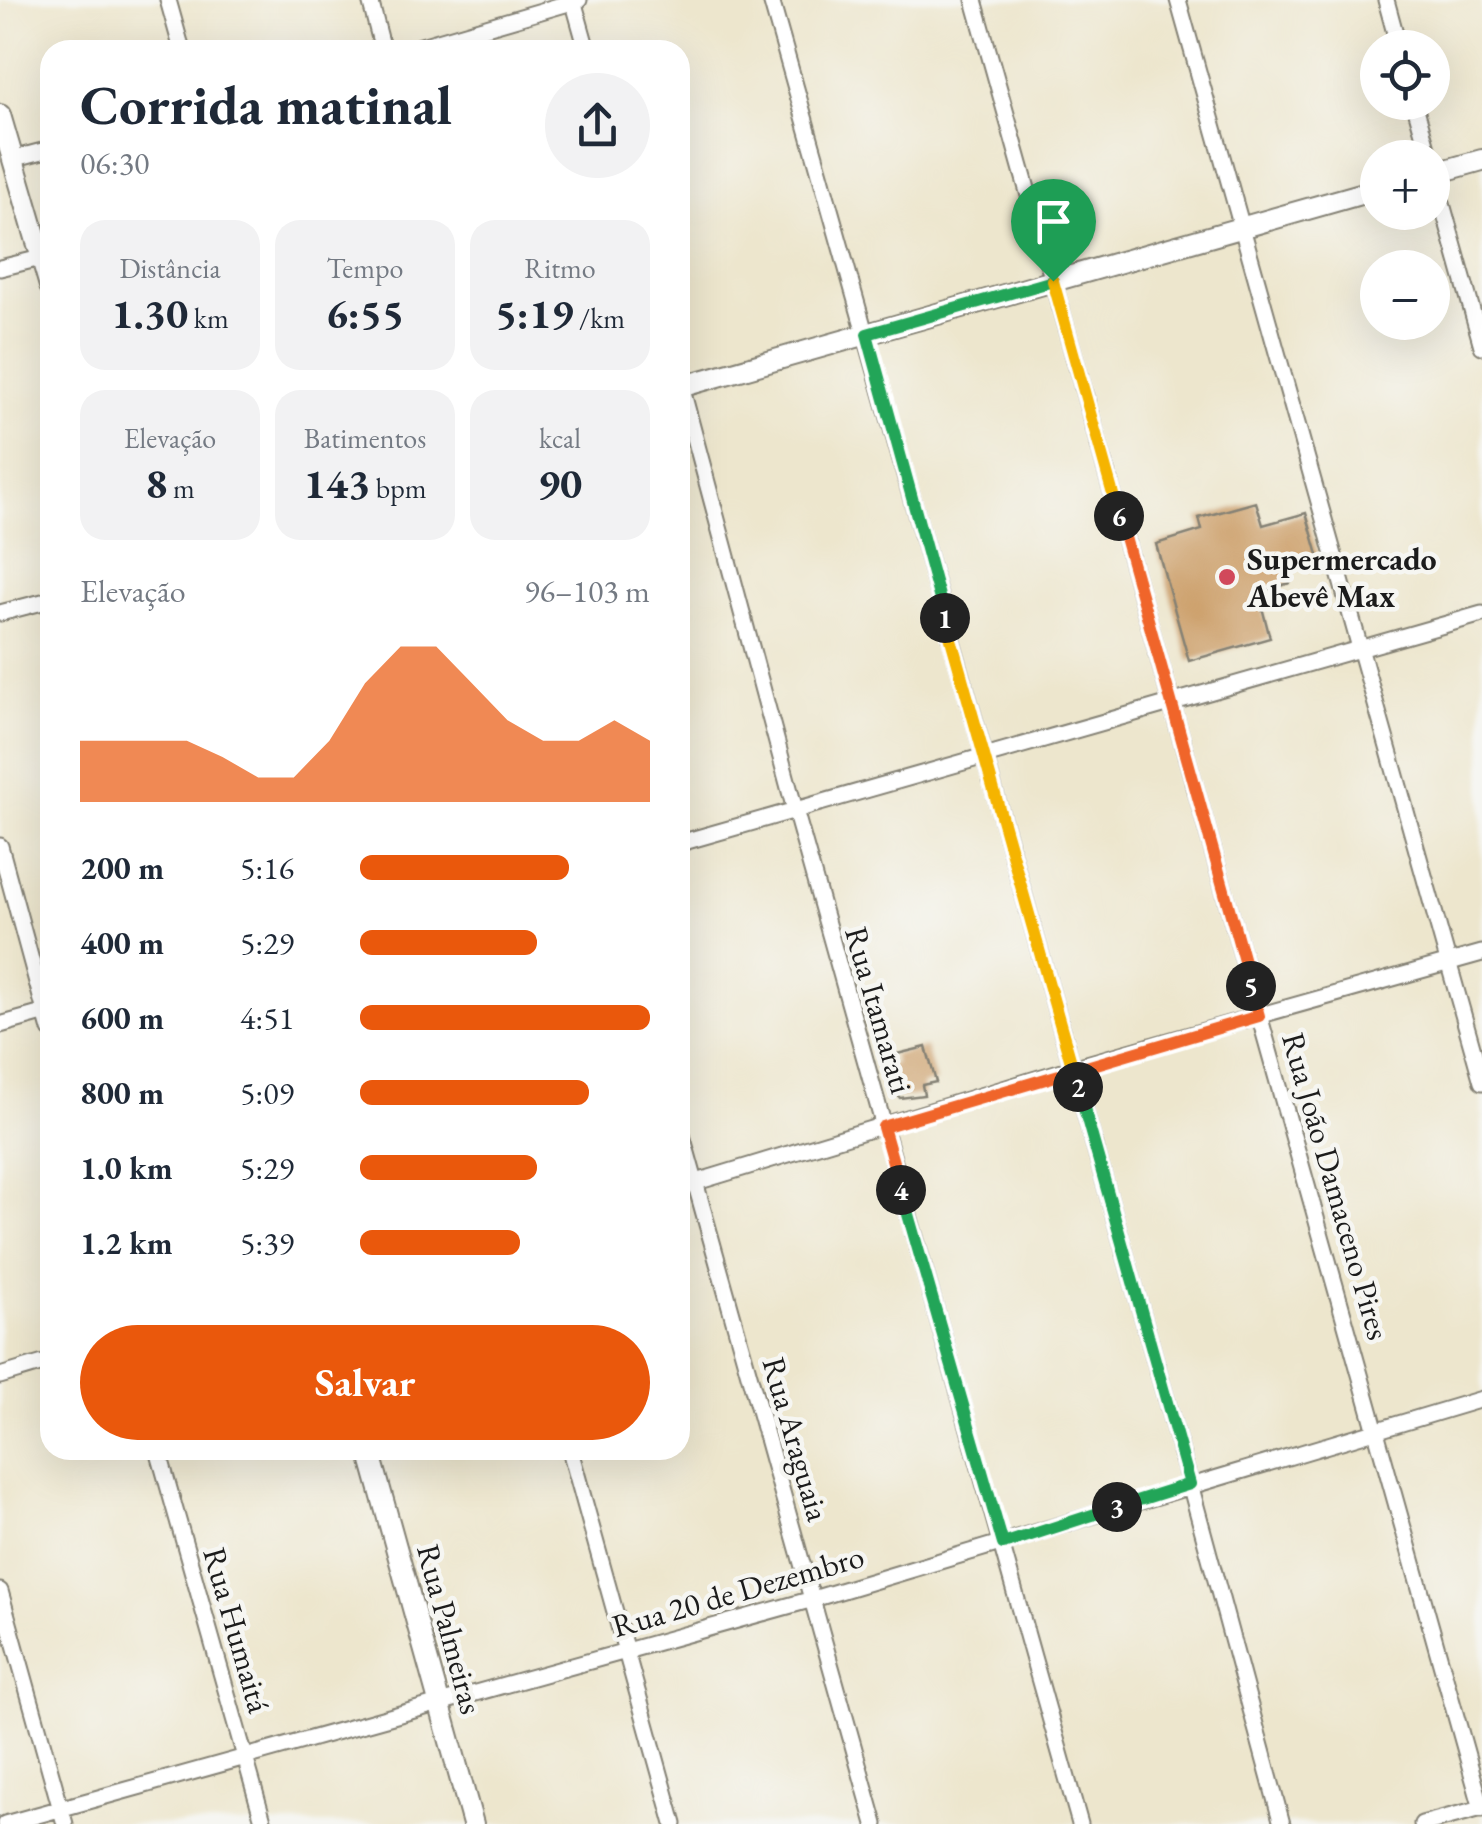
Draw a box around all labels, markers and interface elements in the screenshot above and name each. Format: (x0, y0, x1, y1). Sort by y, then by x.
map controls (1360, 30, 1450, 340)
button: locate (1360, 30, 1450, 120)
text: Corrida matinal (80, 69, 452, 140)
button: share (545, 73, 650, 178)
button: + (1360, 140, 1450, 230)
text: 06:30 (80, 142, 149, 184)
pin (1011, 179, 1096, 282)
icon: arrive (1026, 194, 1081, 249)
text: Distância (119, 250, 221, 286)
text: Tempo (327, 250, 403, 286)
text: Ritmo (524, 250, 596, 286)
button: − (1360, 250, 1450, 340)
text: 1.30 (111, 286, 188, 341)
text: 6:55 (326, 286, 404, 341)
text: 5:19 (495, 286, 573, 341)
text: km (188, 300, 229, 336)
text: /km (573, 300, 625, 336)
text: Elevação (124, 420, 216, 456)
text: Batimentos (304, 420, 426, 456)
text: kcal (539, 420, 581, 456)
text: 8 (145, 456, 167, 511)
text: 143 (304, 456, 370, 511)
text: 90 (538, 456, 582, 511)
text: m (167, 470, 195, 506)
text: bpm (370, 470, 427, 506)
pin: 6 (1094, 491, 1144, 541)
text: 6 (1112, 498, 1126, 534)
place label: Supermercado Abevê Max (1246, 538, 1437, 617)
marker: Supermercado Abevê Max (1216, 566, 1238, 588)
text: Elevação (80, 570, 186, 612)
text: 96–103 m (524, 570, 650, 612)
pin: 1 (920, 593, 970, 643)
text: 1 (938, 600, 952, 636)
text: 200 m (80, 847, 164, 889)
text: 5:16 (240, 847, 294, 889)
text: 400 m (80, 922, 164, 964)
text: 5:29 (240, 922, 294, 964)
street label: Rua Itamarati (835, 922, 923, 1098)
pin: 5 (1226, 961, 1276, 1011)
text: 5 (1244, 968, 1258, 1004)
text: 600 m (80, 997, 164, 1039)
text: 4:51 (240, 997, 294, 1039)
street label: Rua João Damaceno Pires (1272, 1028, 1400, 1344)
pin: 2 (1053, 1062, 1103, 1112)
text: 2 (1071, 1069, 1085, 1105)
text: 800 m (80, 1072, 164, 1114)
text: 5:09 (240, 1072, 294, 1114)
text: 1.0 km (80, 1147, 173, 1189)
text: 5:29 (240, 1147, 294, 1189)
pin: 4 (876, 1165, 926, 1215)
text: 4 (894, 1172, 908, 1208)
text: 1.2 km (80, 1222, 173, 1264)
text: 5:39 (240, 1222, 294, 1264)
button: Salvar (80, 1325, 650, 1440)
street label: Rua Araguaia (753, 1352, 839, 1526)
pin: 3 (1092, 1482, 1142, 1532)
text: 3 (1110, 1489, 1124, 1525)
street label: Rua 20 de Dezembro (607, 1535, 869, 1647)
street label: Rua Palmeiras (407, 1539, 493, 1719)
street label: Rua Humaitá (193, 1543, 281, 1718)

